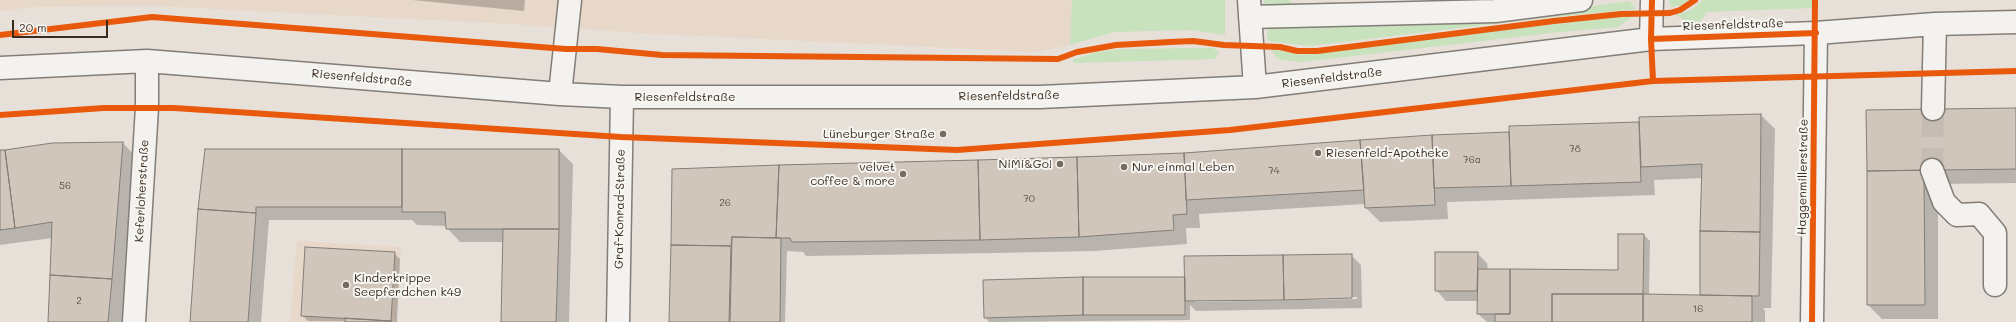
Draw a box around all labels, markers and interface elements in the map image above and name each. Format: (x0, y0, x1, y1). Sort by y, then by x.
scale bar (14, 12, 110, 38)
street label: Riesenfeldstraße (1682, 16, 1784, 34)
text: 20 m (19, 19, 47, 35)
street label: Riesenfeldstraße (1281, 65, 1383, 91)
street label: Riesenfeldstraße (311, 66, 413, 90)
street label: Riesenfeldstraße (958, 88, 1060, 104)
street label: Riesenfeldstraße (634, 90, 736, 104)
street label: Haggenmillerstraße (1795, 119, 1811, 235)
place label: Lüneburger Straße (823, 127, 935, 141)
marker: Lüneburger Straße (938, 129, 948, 139)
street label: Keferloherstraße (132, 139, 152, 243)
house number: 78 (1569, 143, 1581, 155)
place label: Riesenfeld-Apotheke (1326, 146, 1449, 160)
marker: Riesenfeld-Apotheke (1313, 148, 1323, 158)
street label: Graf-Konrad-Straße (612, 149, 628, 269)
house number: 76a (1463, 154, 1481, 166)
place label: NiMi&Go! (998, 157, 1052, 171)
marker: NiMi&Go! (1055, 159, 1065, 169)
place label: velvet coffee & more (810, 160, 895, 188)
place label: Nur einmal Leben (1132, 160, 1234, 174)
marker: Nur einmal Leben (1119, 162, 1129, 172)
house number: 74 (1268, 165, 1280, 177)
marker: velvet coffee & more (898, 169, 908, 179)
house number: 56 (59, 180, 71, 192)
house number: 70 (1023, 193, 1035, 205)
house number: 26 (719, 197, 731, 209)
place label: Kinderkrippe Seepferdchen k49 (354, 271, 461, 299)
marker: Kinderkrippe Seepferdchen k49 (341, 280, 351, 290)
house number: 2 (76, 295, 82, 307)
house number: 16 (1693, 303, 1703, 315)

